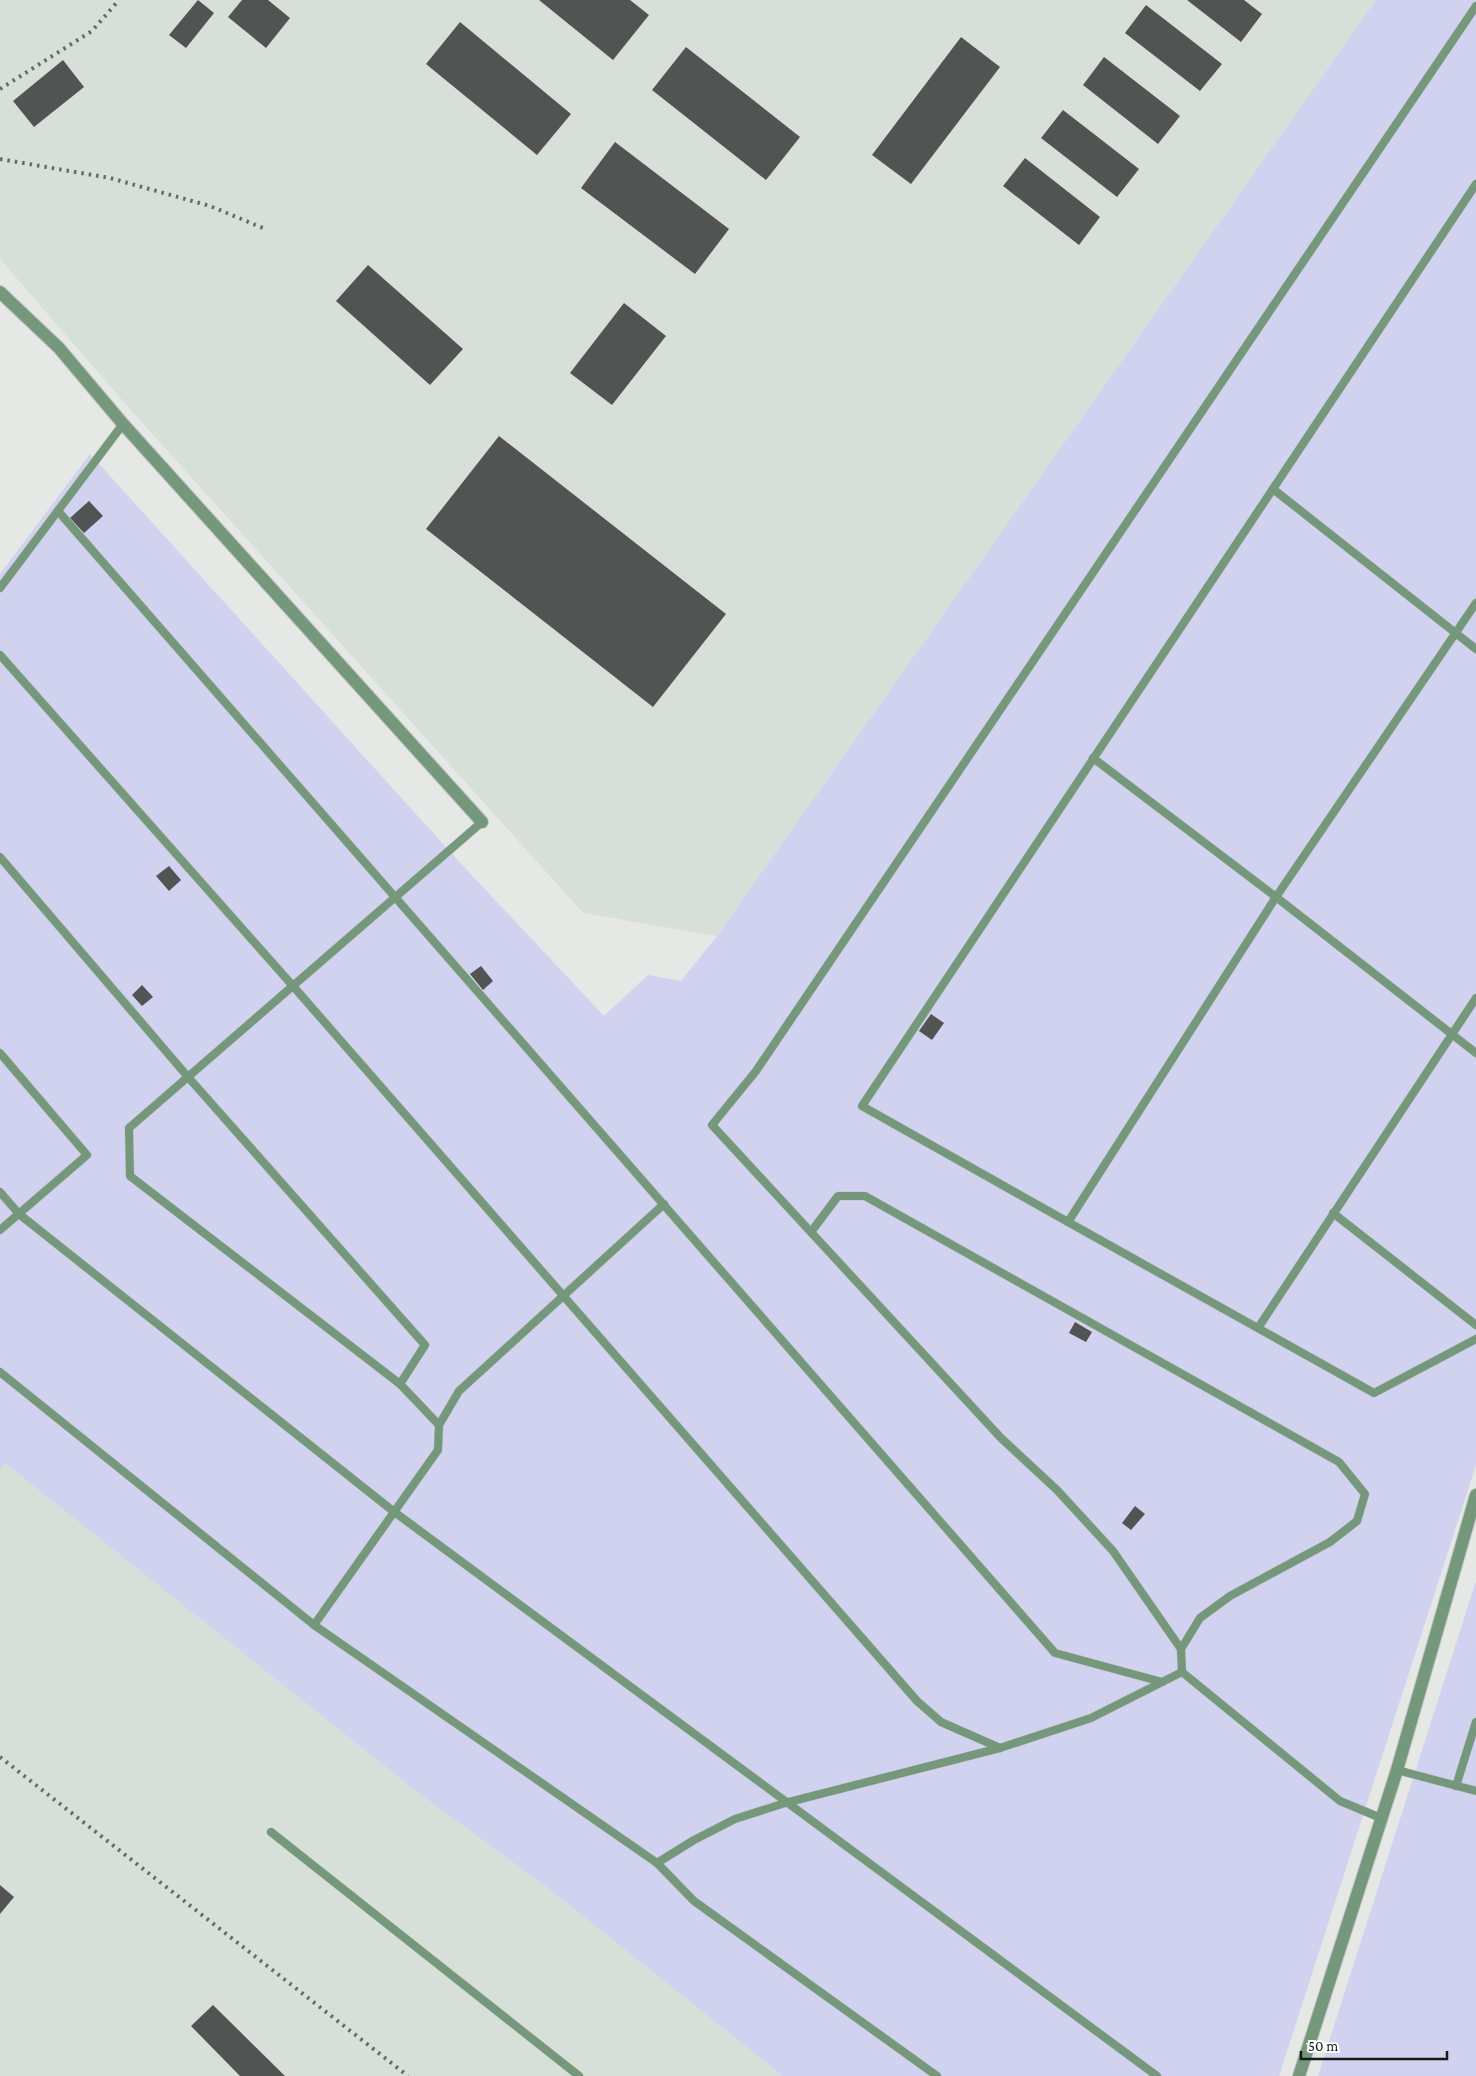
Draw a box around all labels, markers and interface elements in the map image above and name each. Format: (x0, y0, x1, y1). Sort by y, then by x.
scale bar (1301, 2028, 1447, 2060)
text: 50 m (1308, 2038, 1338, 2054)

